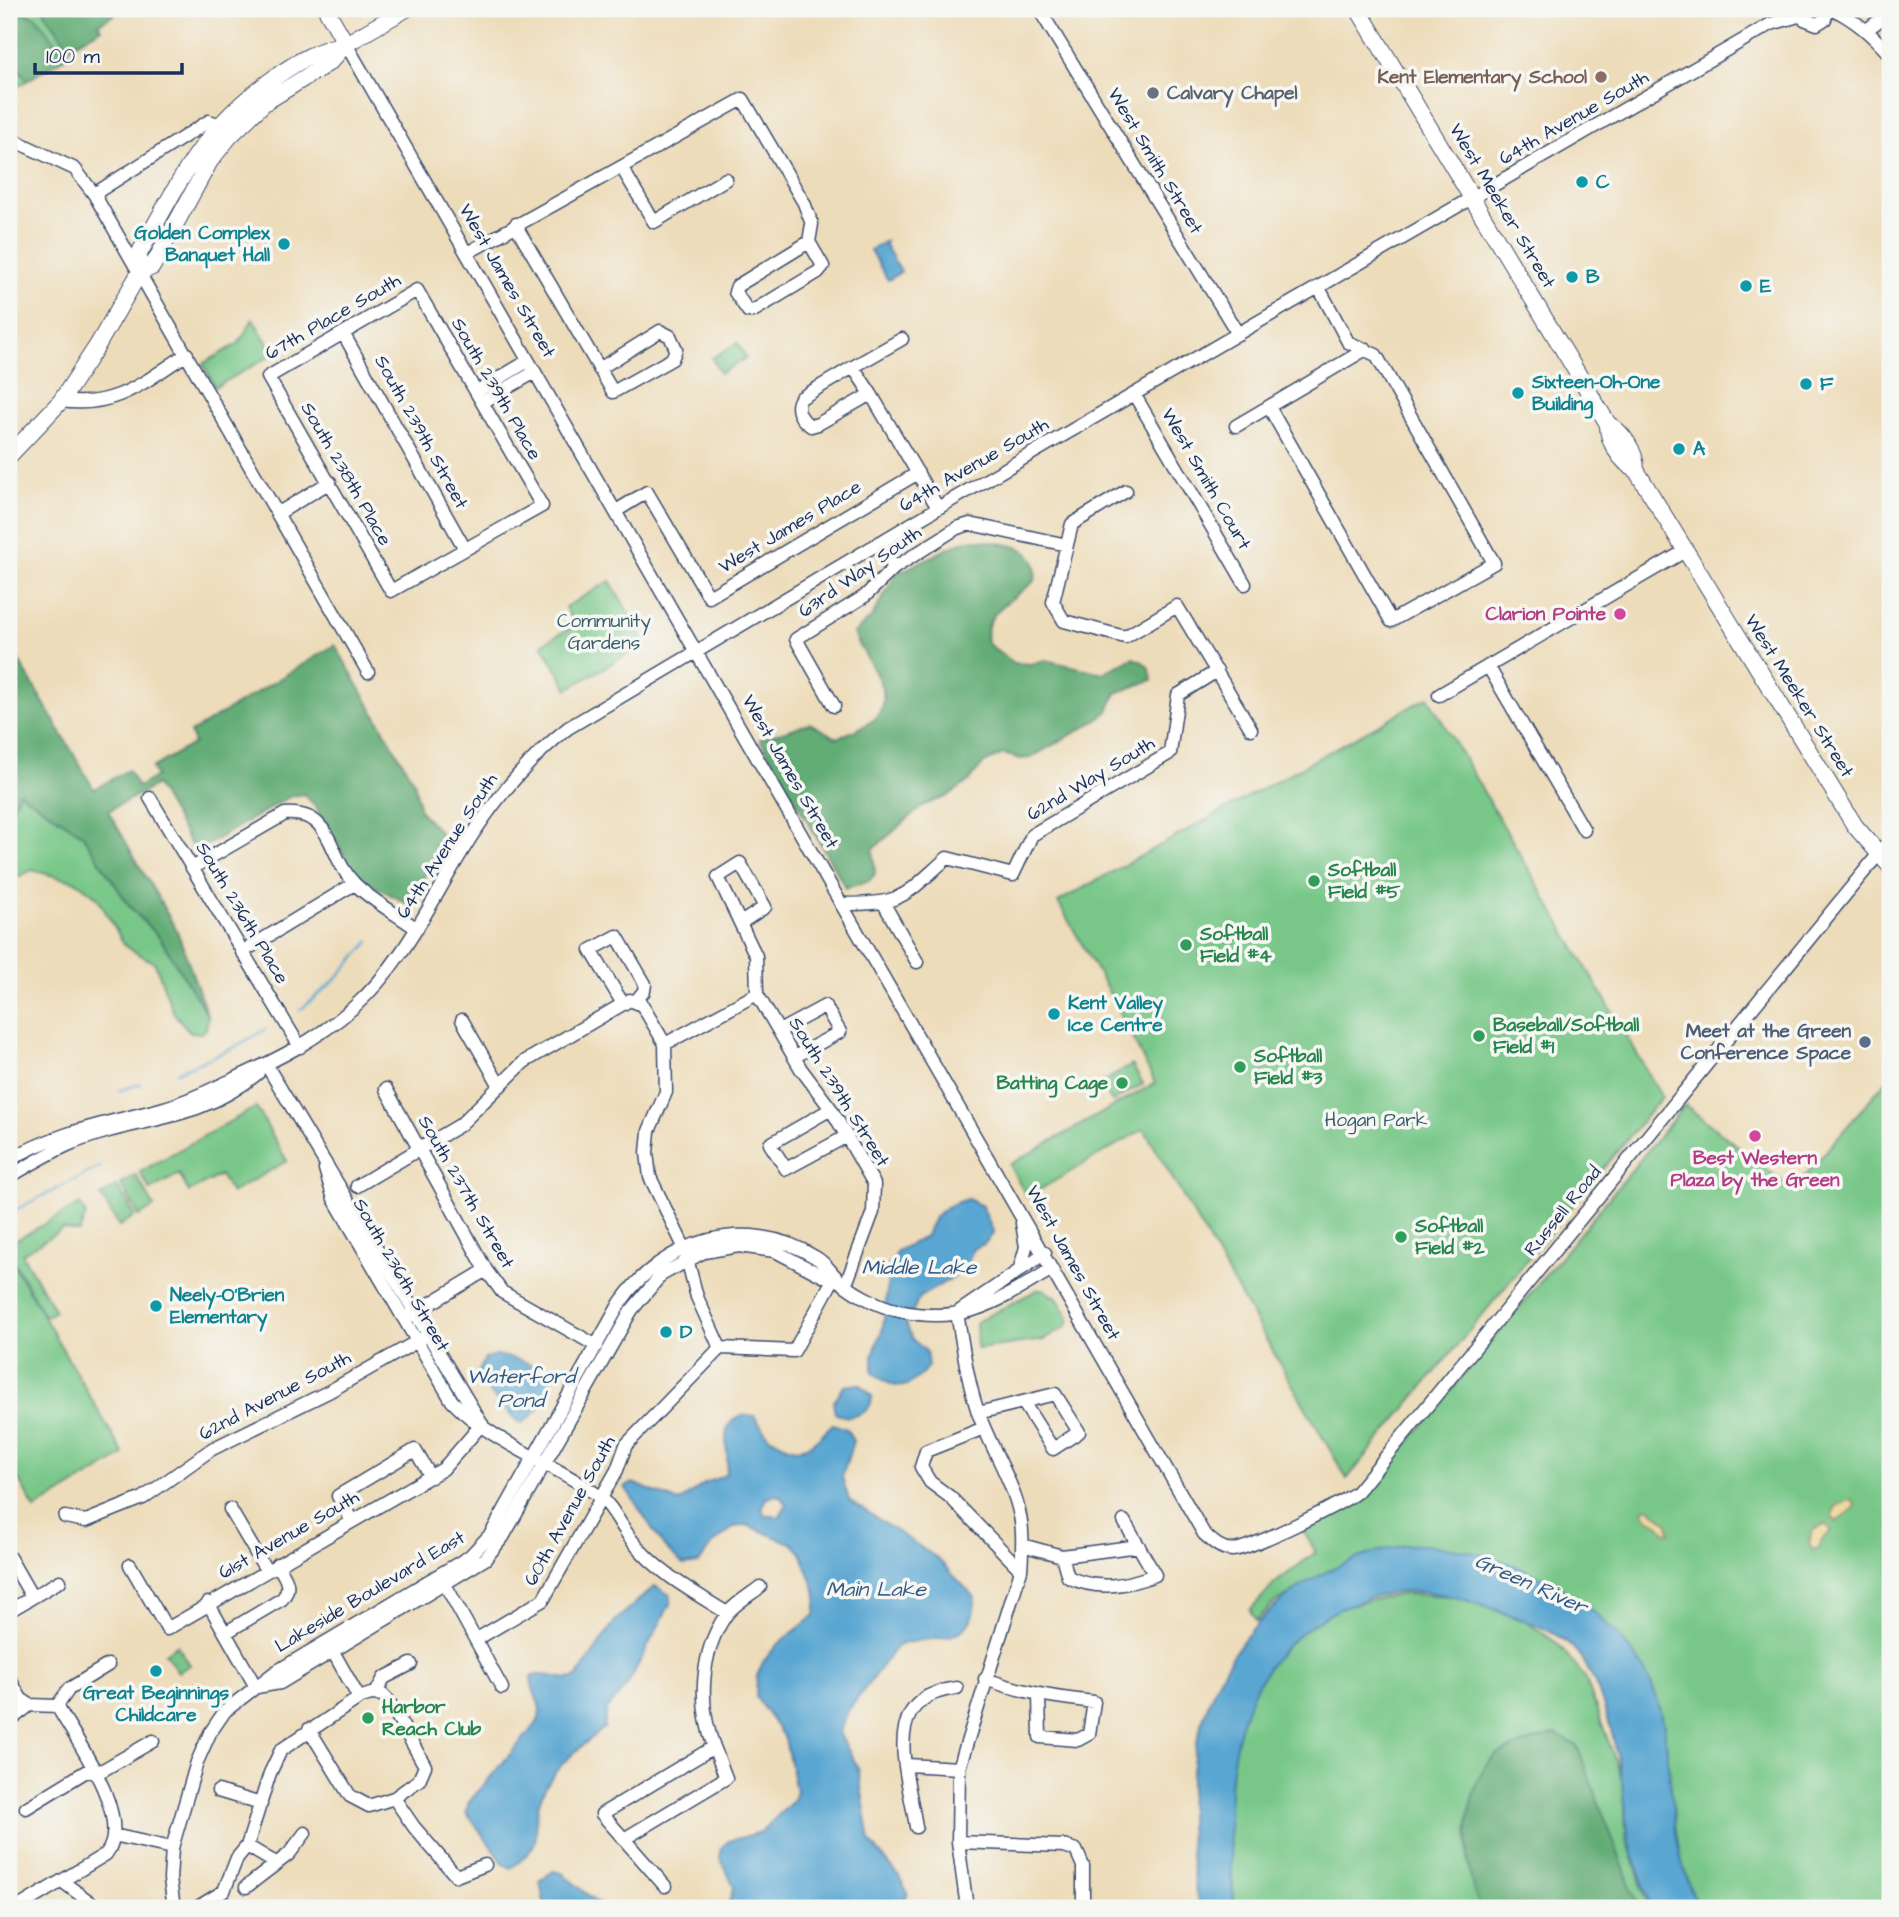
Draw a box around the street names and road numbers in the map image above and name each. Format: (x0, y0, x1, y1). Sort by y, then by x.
street label: 64th Avenue South (1494, 64, 1654, 172)
street label: West Smith Street (1101, 83, 1210, 239)
street label: West Meeker Street (1442, 119, 1562, 294)
street label: West James Street (452, 199, 562, 363)
street label: 67th Place South (260, 267, 406, 367)
street label: South 239th Place (444, 313, 548, 465)
street label: South 239th Street (368, 350, 475, 514)
street label: South 238th Place (294, 397, 398, 551)
street label: West Smith Court (1154, 403, 1258, 555)
street label: 64th Avenue South (894, 411, 1054, 519)
street label: West James Place (714, 474, 866, 580)
street label: 63rd Way South (793, 519, 928, 625)
street label: West Meeker Street (1738, 609, 1860, 783)
street label: West James Street (735, 690, 845, 854)
street label: 62nd Way South (1022, 730, 1161, 829)
street label: 64th Avenue South (390, 767, 505, 924)
street label: South 236th Place (189, 837, 295, 989)
street label: South 239th Street (782, 1012, 896, 1172)
street label: South 237th Street (411, 1110, 521, 1274)
street label: Russell Road (1518, 1160, 1608, 1262)
street label: West James Street (1019, 1181, 1127, 1346)
street label: South 236th Street (346, 1193, 456, 1357)
street label: 62nd Avenue South (194, 1344, 356, 1447)
street label: 60th Avenue South (518, 1431, 623, 1591)
street label: 61st Avenue South (214, 1483, 365, 1586)
street label: Lakeside Boulevard East (270, 1524, 470, 1660)

